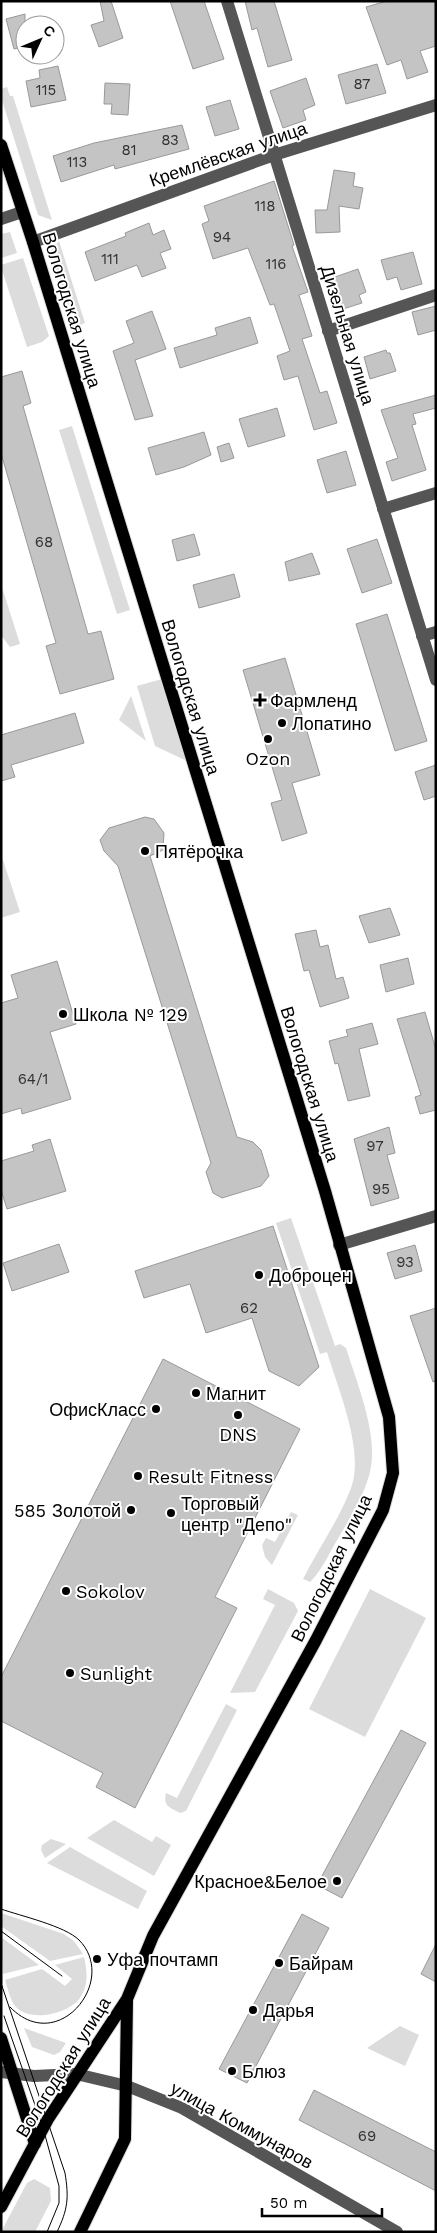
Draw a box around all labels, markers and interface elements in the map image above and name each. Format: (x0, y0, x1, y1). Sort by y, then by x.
north arrow (15, 15, 65, 65)
text: С (40, 22, 59, 40)
house number: 87 (353, 75, 371, 93)
house number: 115 (36, 81, 56, 99)
street label: Кремлёвская улица (146, 117, 311, 191)
house number: 83 (161, 131, 179, 149)
house number: 81 (121, 141, 137, 159)
house number: 113 (67, 153, 87, 171)
house number: 118 (255, 197, 275, 215)
house number: 94 (213, 228, 231, 246)
street label: Вологодская улица (38, 230, 106, 391)
house number: 111 (101, 250, 119, 268)
house number: 116 (266, 255, 286, 273)
street label: Дизельная улица (317, 263, 380, 408)
house number: 68 (35, 533, 53, 551)
street label: Вологодская улица (157, 617, 225, 778)
place label: Фармленд (270, 690, 358, 711)
marker: Фармленд (254, 694, 266, 706)
place label: Лопатино (292, 713, 371, 734)
marker: Лопатино (276, 717, 288, 729)
marker: Ozon (262, 733, 274, 745)
place label: Ozon (246, 748, 290, 769)
place label: Пятёрочка (155, 841, 244, 862)
marker: Пятёрочка (139, 845, 151, 857)
place label: Школа № 129 (73, 1004, 188, 1025)
street label: Вологодская улица (276, 1004, 344, 1165)
marker: Школа № 129 (57, 1008, 69, 1020)
house number: 64/1 (18, 1070, 48, 1088)
house number: 97 (366, 1137, 384, 1155)
house number: 95 (372, 1180, 390, 1198)
house number: 93 (396, 1253, 414, 1271)
place label: Доброцен (269, 1265, 352, 1286)
marker: Доброцен (253, 1269, 265, 1281)
house number: 62 (240, 1299, 258, 1317)
place label: Магнит (206, 1383, 266, 1404)
marker: Магнит (190, 1387, 202, 1399)
place label: ОфисКласс (49, 1399, 146, 1420)
marker: ОфисКласс (150, 1403, 162, 1415)
marker: DNS (232, 1409, 244, 1421)
place label: DNS (219, 1424, 257, 1445)
place label: Result Fitness (148, 1466, 273, 1487)
marker: Result Fitness (132, 1470, 144, 1482)
street label: Вологодская улица (286, 1490, 376, 1645)
place label: Торговый центр "Депо" (181, 1493, 292, 1535)
place label: 585 Золотой (14, 1500, 121, 1521)
marker: 585 Золотой (125, 1504, 137, 1516)
marker: Торговый центр "Депо" (165, 1507, 177, 1519)
place label: Sokolov (76, 1581, 145, 1602)
marker: Sokolov (60, 1585, 72, 1597)
place label: Sunlight (80, 1663, 153, 1684)
marker: Sunlight (64, 1667, 76, 1679)
place label: Красное&Белое (194, 1871, 327, 1892)
marker: Красное&Белое (331, 1875, 343, 1887)
place label: Уфа почтамп (107, 1949, 218, 1970)
marker: Уфа почтамп (91, 1953, 103, 1965)
place label: Байрам (289, 1953, 353, 1974)
marker: Байрам (273, 1957, 285, 1969)
street label: Вологодская улица (11, 1992, 115, 2141)
place label: Дарья (263, 2000, 314, 2021)
marker: Дарья (247, 2004, 259, 2016)
place label: Блюз (242, 2061, 286, 2082)
marker: Блюз (226, 2065, 238, 2077)
street label: улица Коммунаров (167, 2077, 317, 2173)
house number: 69 (358, 2127, 376, 2145)
scale bar (262, 2186, 382, 2218)
text: 50 m (270, 2194, 307, 2212)

